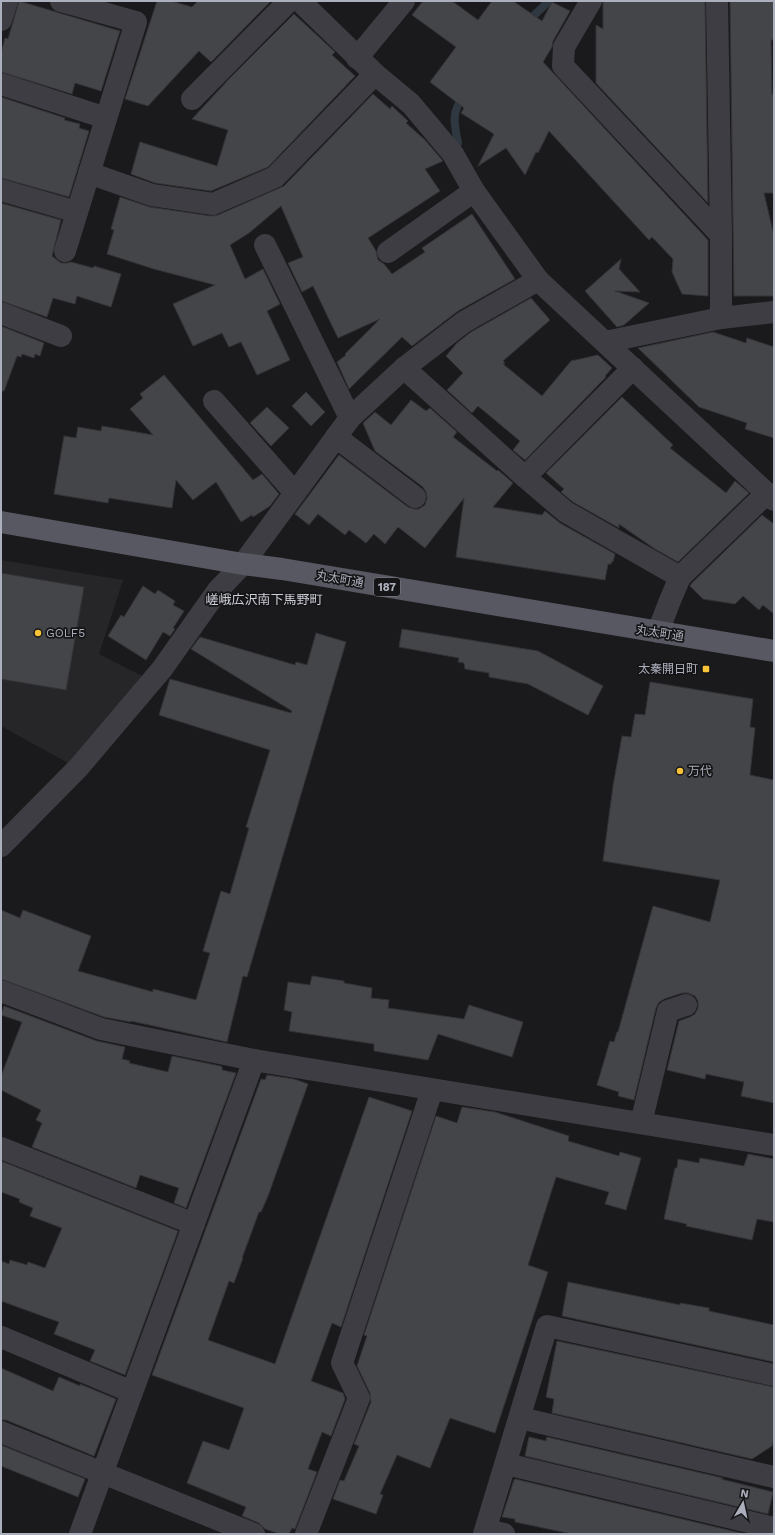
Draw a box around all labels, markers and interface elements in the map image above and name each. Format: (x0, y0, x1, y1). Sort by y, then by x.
street label: 丸太町通 (315, 568, 365, 590)
road number: 187 (374, 578, 400, 596)
district label: 嵯峨広沢南下馬野町 (205, 592, 323, 607)
street label: 丸太町通 (635, 622, 685, 644)
place label: GOLF5 (46, 626, 85, 640)
marker: GOLF5 (33, 628, 43, 638)
place label: 太秦開日町 (638, 662, 698, 676)
marker: 太秦開日町 (701, 664, 711, 674)
place label: 万代 (688, 764, 712, 778)
marker: 万代 (675, 766, 685, 776)
north arrow (723, 1483, 763, 1523)
text: N (739, 1487, 750, 1501)

